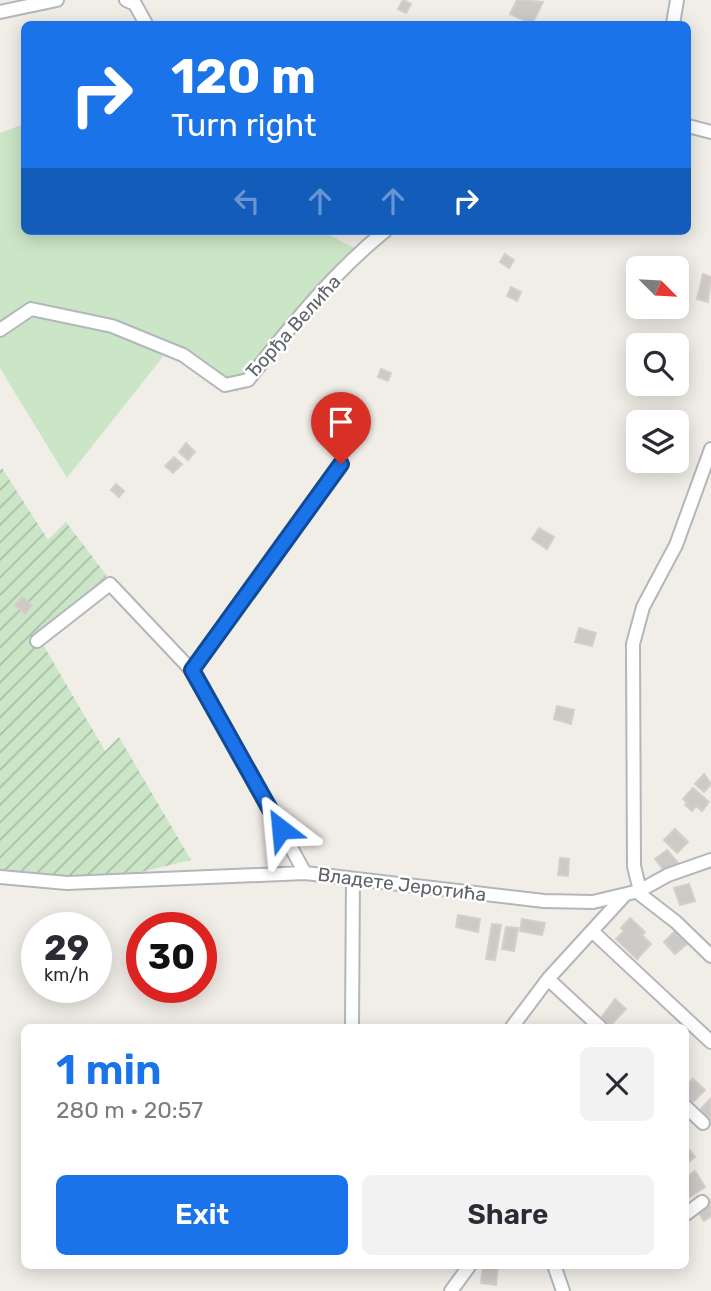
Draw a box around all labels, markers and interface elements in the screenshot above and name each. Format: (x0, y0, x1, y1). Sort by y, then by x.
text: 120 m (171, 47, 316, 105)
icon: right (56, 49, 147, 140)
text: Turn right (171, 106, 316, 144)
icon: left (228, 182, 266, 220)
icon: ahead (301, 182, 339, 220)
icon: ahead (374, 182, 412, 220)
icon: right (447, 182, 485, 220)
north arrow (626, 256, 690, 318)
map controls (626, 256, 689, 473)
street label: Ђорђа Велића (241, 270, 346, 382)
button: search (626, 333, 689, 396)
pin (311, 392, 371, 464)
icon: arrive (322, 403, 360, 441)
button: layers (626, 410, 689, 473)
position arrow (244, 792, 318, 866)
street label: Владете Јеротића (316, 863, 488, 906)
speed limit sign: 30 (126, 912, 217, 1003)
text: 29 (44, 927, 89, 969)
text: km/h (44, 964, 89, 986)
text: 1 min (56, 1045, 162, 1095)
button: close (580, 1047, 654, 1121)
text: 280 m · 20:57 (56, 1096, 203, 1124)
button: Exit (56, 1175, 348, 1255)
button: Share (362, 1175, 654, 1255)

